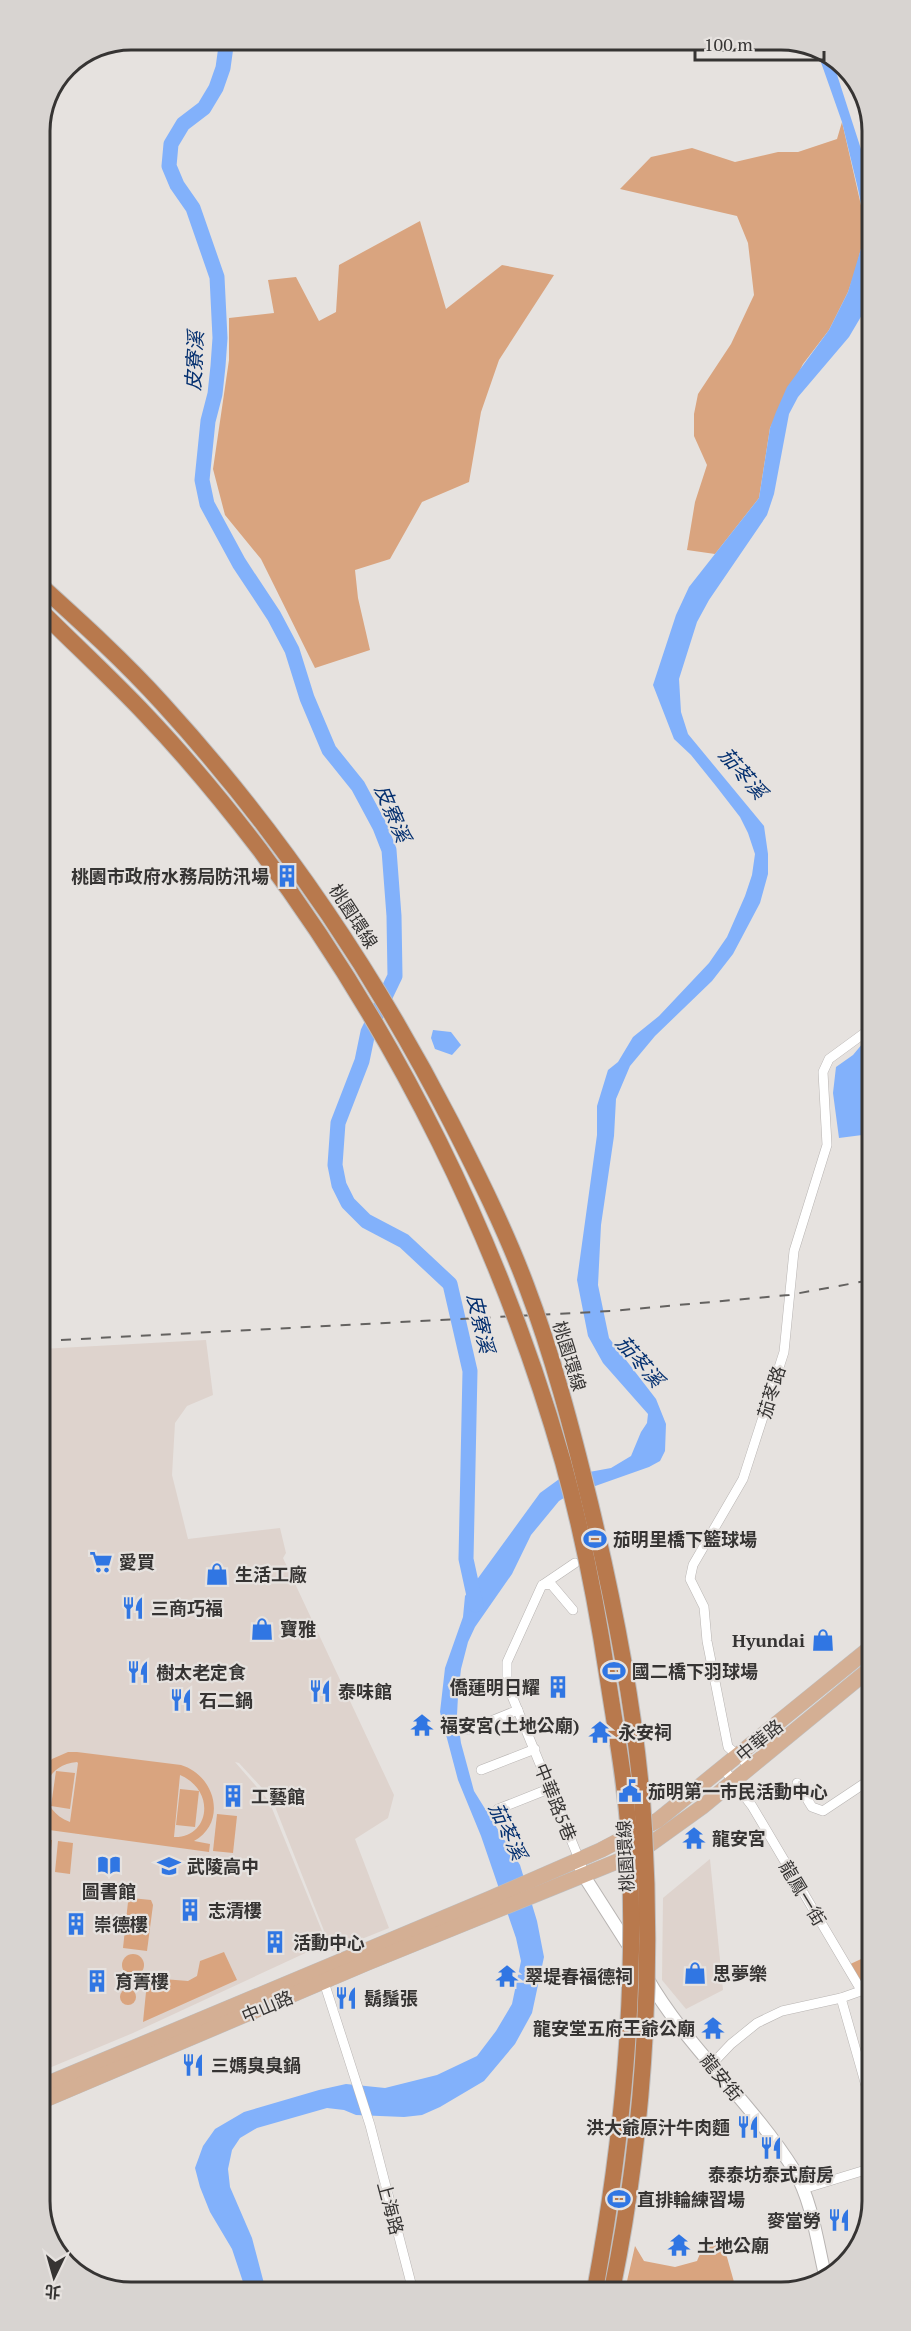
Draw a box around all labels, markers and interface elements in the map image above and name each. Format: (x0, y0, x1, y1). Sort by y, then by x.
scale bar (695, 24, 824, 62)
text: 100 m (704, 32, 753, 56)
water label: 皮寮溪 (179, 327, 209, 392)
water label: 茄苳溪 (713, 742, 775, 807)
water label: 皮寮溪 (369, 780, 418, 849)
building icon: 桃園市政府水務局防汛場 (274, 863, 300, 889)
place label: 桃園市政府水務局防汛場 (71, 864, 269, 888)
street label: 桃園環線 (324, 879, 384, 953)
water label: 皮寮溪 (461, 1291, 502, 1358)
street label: 桃園環線 (548, 1318, 592, 1394)
water label: 茄苳溪 (610, 1330, 672, 1395)
street label: 茄苳路 (752, 1363, 790, 1421)
sports icon: 茄明里橋下籃球場 (582, 1526, 608, 1552)
place label: 茄明里橋下籃球場 (613, 1527, 757, 1551)
supermarket icon: 愛買 (88, 1549, 114, 1575)
place label: 愛買 (119, 1550, 155, 1574)
shop icon: 生活工廠 (204, 1561, 230, 1587)
place label: 生活工廠 (235, 1562, 307, 1586)
restaurant icon: 三商巧福 (120, 1595, 146, 1621)
place label: 三商巧福 (151, 1596, 223, 1620)
shop icon: 寶雅 (249, 1616, 275, 1642)
place label: 寶雅 (280, 1617, 316, 1641)
shop icon: Hyundai (810, 1627, 836, 1653)
place label: Hyundai (732, 1628, 805, 1652)
sports icon: 國二橋下羽球場 (601, 1658, 627, 1684)
restaurant icon: 樹太老定食 (125, 1659, 151, 1685)
place label: 國二橋下羽球場 (632, 1659, 758, 1683)
place label: 樹太老定食 (156, 1660, 246, 1684)
building icon: 僑蓮明日耀 (545, 1674, 571, 1700)
place label: 僑蓮明日耀 (449, 1675, 540, 1699)
restaurant icon: 泰味館 (307, 1678, 333, 1704)
place label: 泰味館 (338, 1679, 392, 1703)
restaurant icon: 石二鍋 (168, 1687, 194, 1713)
place label: 石二鍋 (199, 1688, 253, 1712)
temple icon: 福安宮(土地公廟) (409, 1712, 435, 1738)
place label: 福安宮(土地公廟) (440, 1713, 580, 1737)
street label: 中華路 (730, 1714, 788, 1766)
temple icon: 永安祠 (587, 1719, 613, 1745)
place label: 永安祠 (618, 1720, 672, 1744)
street label: 中華路5巷 (530, 1760, 582, 1844)
public building icon: 茄明第一市民活動中心 (617, 1778, 643, 1804)
place label: 茄明第一市民活動中心 (648, 1779, 828, 1803)
building icon: 工藝館 (220, 1783, 246, 1809)
place label: 工藝館 (251, 1784, 305, 1808)
water label: 茄苳溪 (483, 1798, 534, 1867)
street label: 桃園環線 (611, 1819, 639, 1893)
temple icon: 龍安宮 (681, 1825, 707, 1851)
place label: 龍安宮 (712, 1826, 766, 1850)
library icon: 圖書館 (96, 1852, 122, 1878)
school or university icon: 武陵高中 (156, 1853, 182, 1879)
place label: 武陵高中 (187, 1854, 259, 1878)
street label: 龍鳳一街 (774, 1856, 832, 1930)
place label: 圖書館 (82, 1879, 136, 1903)
building icon: 志清樓 (177, 1897, 203, 1923)
place label: 志清樓 (208, 1898, 262, 1922)
building icon: 崇德樓 (63, 1911, 89, 1937)
place label: 崇德樓 (94, 1912, 148, 1936)
building icon: 活動中心 (262, 1929, 288, 1955)
place label: 活動中心 (293, 1930, 365, 1954)
shop icon: 思夢樂 (682, 1960, 708, 1986)
place label: 思夢樂 (713, 1961, 767, 1985)
temple icon: 翠堤春福德祠 (494, 1963, 520, 1989)
place label: 翠堤春福德祠 (525, 1964, 633, 1988)
building icon: 育菁樓 (84, 1968, 110, 1994)
place label: 育菁樓 (115, 1969, 169, 1993)
street label: 中山路 (237, 1984, 297, 2028)
restaurant icon: 鬍鬚張 (333, 1985, 359, 2011)
place label: 鬍鬚張 (364, 1986, 418, 2010)
temple icon: 龍安堂五府王爺公廟 (700, 2015, 726, 2041)
place label: 龍安堂五府王爺公廟 (533, 2016, 695, 2040)
street label: 龍安街 (696, 2048, 748, 2106)
restaurant icon: 三媽臭臭鍋 (180, 2052, 206, 2078)
place label: 三媽臭臭鍋 (211, 2053, 301, 2077)
restaurant icon: 洪大爺原汁牛肉麵 (735, 2114, 761, 2140)
place label: 洪大爺原汁牛肉麵 (586, 2115, 730, 2139)
restaurant icon: 泰泰坊泰式廚房 (758, 2135, 784, 2161)
place label: 泰泰坊泰式廚房 (708, 2162, 834, 2186)
street label: 上海路 (372, 2179, 410, 2237)
sports icon: 直排輪練習場 (606, 2186, 632, 2212)
place label: 直排輪練習場 (637, 2187, 745, 2211)
restaurant icon: 麥當勞 (826, 2207, 852, 2233)
place label: 麥當勞 (767, 2208, 821, 2232)
temple icon: 土地公廟 (666, 2232, 692, 2258)
place label: 土地公廟 (697, 2233, 769, 2257)
north arrow (24, 2247, 84, 2307)
text: 北 (44, 2280, 62, 2304)

